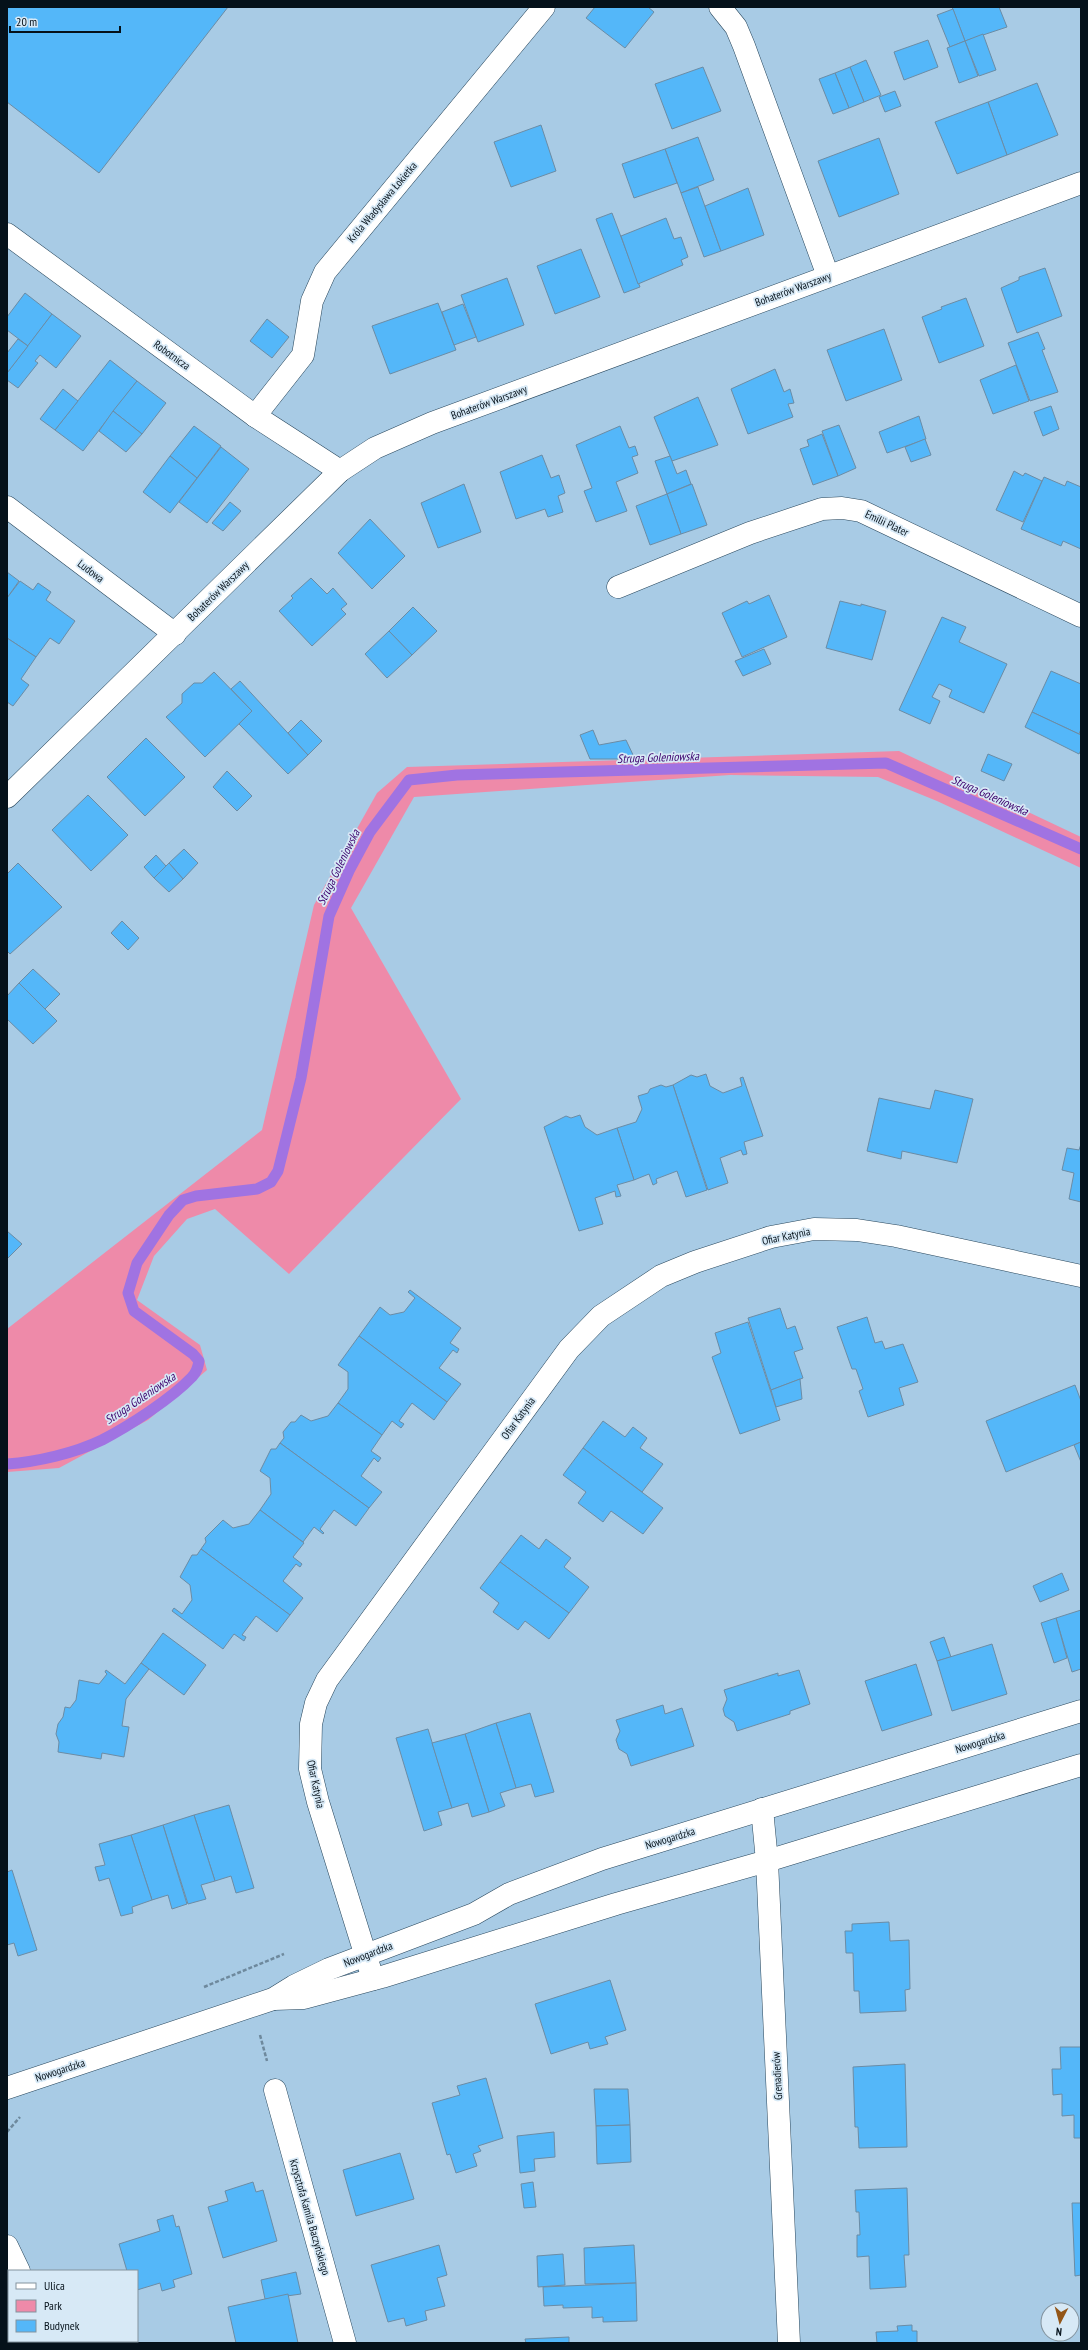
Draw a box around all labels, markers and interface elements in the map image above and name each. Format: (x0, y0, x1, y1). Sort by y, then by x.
scale bar (10, 8, 120, 34)
text: 20 m (16, 14, 37, 29)
street label: Króla Władysława Łokietka (344, 159, 420, 245)
street label: Bohaterów Warszawy (753, 268, 834, 309)
street label: Robotnicza (151, 337, 193, 373)
street label: Bohaterów Warszawy (449, 381, 530, 422)
street label: Emilii Plater (863, 507, 911, 539)
street label: Ludowa (75, 557, 107, 585)
street label: Bohaterów Warszawy (184, 558, 252, 624)
water label: Struga Goleniowska (617, 748, 700, 766)
water label: Struga Goleniowska (950, 772, 1032, 819)
water label: Struga Goleniowska (313, 826, 363, 907)
street label: Ofiar Katynia (761, 1224, 811, 1248)
water label: Struga Goleniowska (102, 1368, 179, 1427)
street label: Ofiar Katynia (498, 1394, 538, 1442)
street label: Nowogardzka (953, 1728, 1007, 1756)
street label: Ofiar Katynia (304, 1759, 328, 1809)
street label: Nowogardzka (643, 1824, 697, 1852)
street label: Nowogardzka (342, 1938, 394, 1970)
street label: Grenadierów (769, 2051, 785, 2100)
street label: Nowogardzka (33, 2055, 87, 2085)
street label: Krzysztofa Kamila Baczyńskiego (287, 2157, 333, 2277)
legend (8, 2270, 138, 2342)
text: Ulica (44, 2278, 65, 2293)
text: Park (44, 2298, 62, 2313)
north arrow (1040, 2302, 1080, 2342)
text: Budynek (44, 2318, 80, 2333)
text: N (1055, 2325, 1063, 2339)

